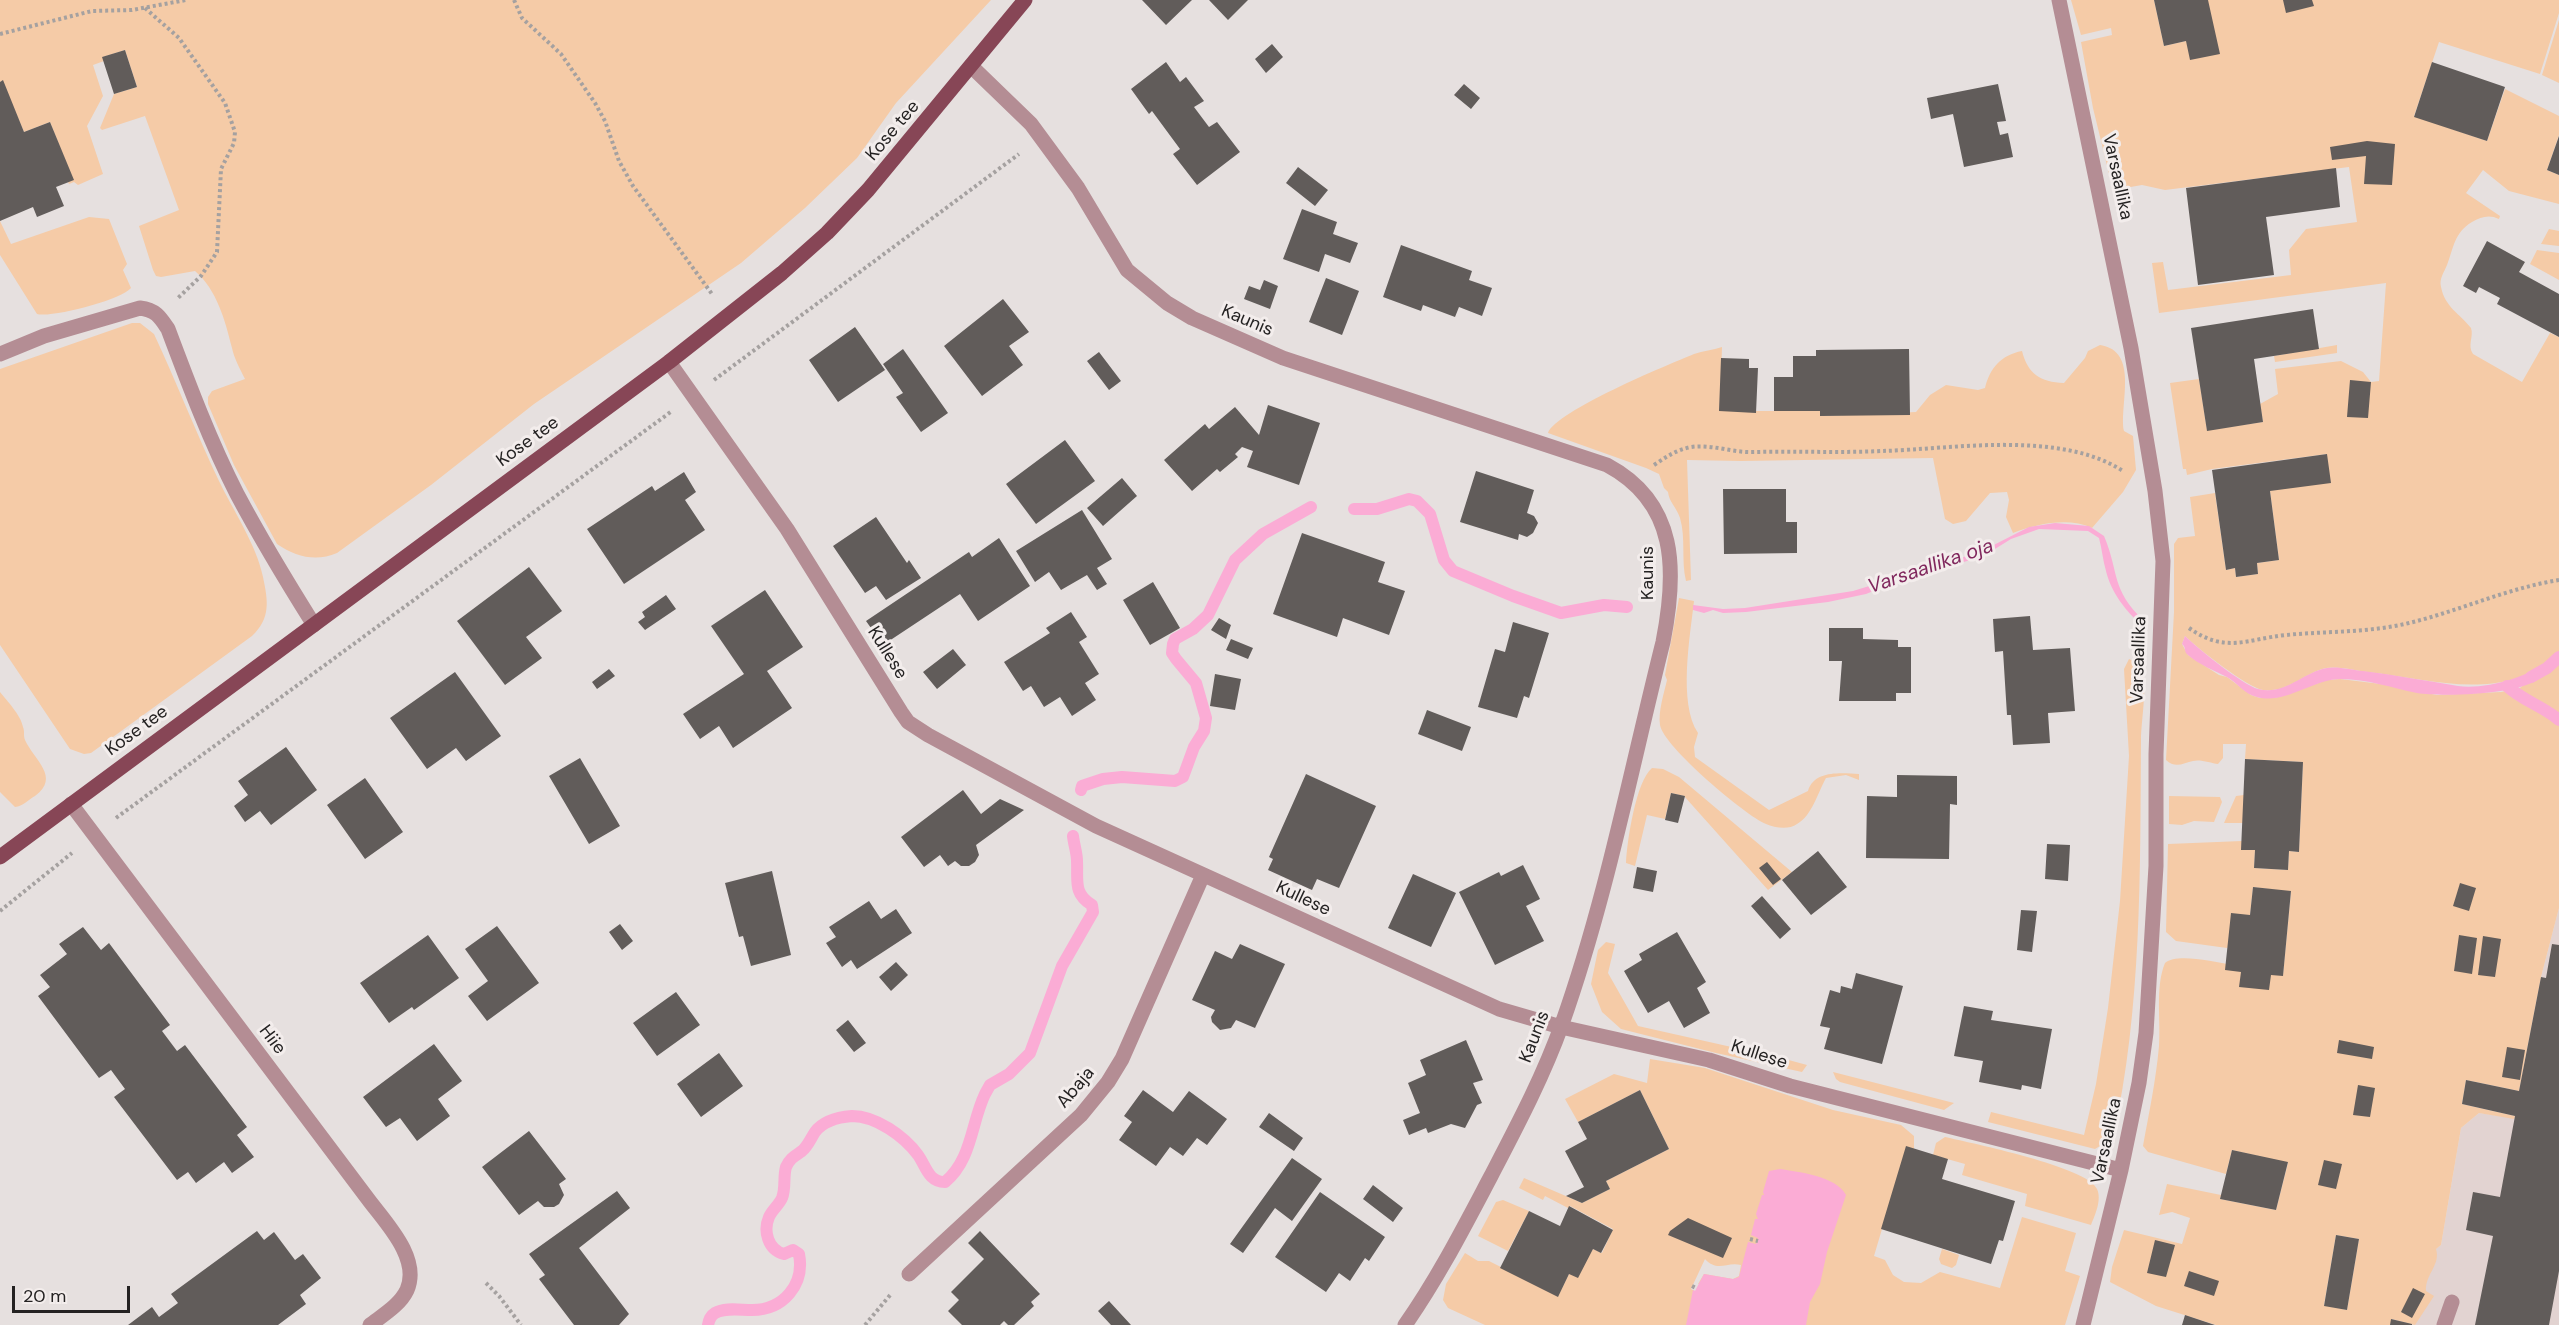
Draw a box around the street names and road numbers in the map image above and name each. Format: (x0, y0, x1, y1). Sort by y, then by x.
street label: Kose tee (862, 97, 924, 165)
street label: Varsaallika (2097, 132, 2137, 222)
street label: Kaunis (1218, 301, 1276, 341)
street label: Kose tee (493, 412, 563, 472)
street label: Kaunis (1637, 546, 1659, 600)
street label: Varsaallika (2127, 616, 2151, 704)
street label: Kullese (862, 623, 912, 683)
street label: Kose tee (102, 701, 172, 761)
street label: Kullese (1272, 877, 1334, 921)
street label: Kaunis (1515, 1008, 1555, 1066)
street label: Hiie (254, 1021, 290, 1059)
street label: Kullese (1728, 1036, 1790, 1074)
street label: Abaja (1053, 1063, 1099, 1113)
street label: Varsaallika (2087, 1096, 2127, 1186)

